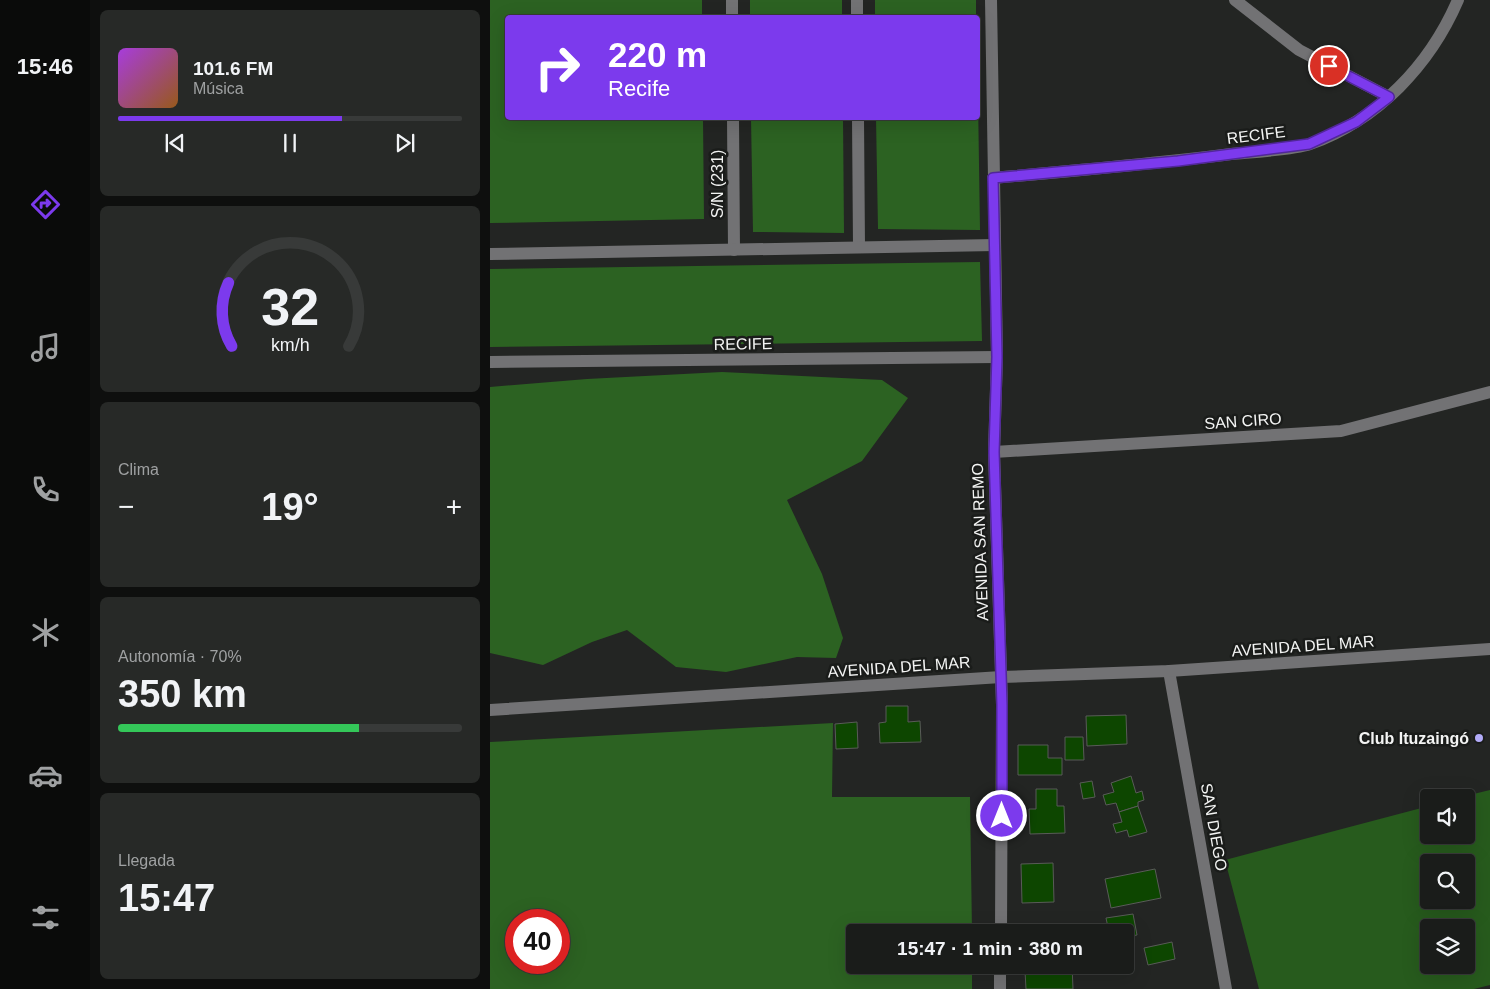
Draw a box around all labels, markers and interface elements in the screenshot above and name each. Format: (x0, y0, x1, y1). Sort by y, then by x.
icon: right (525, 35, 590, 100)
text: 220 m (608, 35, 707, 74)
pin (1308, 45, 1350, 87)
icon: arrive (1315, 52, 1343, 80)
text: 15:46 (17, 54, 73, 79)
text: 101.6 FM (193, 58, 273, 79)
text: Recife (608, 76, 670, 101)
text: Música (193, 80, 244, 97)
street label: RECIFE (1226, 123, 1286, 147)
icon: previous (161, 129, 189, 157)
icon: pause (276, 129, 304, 157)
icon: next (391, 129, 419, 157)
street label: S/N (231) (709, 150, 726, 218)
icon: directions (28, 187, 63, 222)
text: 32 (261, 278, 319, 336)
icon: music (28, 330, 63, 365)
text: km/h (271, 335, 309, 355)
street label: RECIFE (714, 335, 772, 353)
street label: SAN CIRO (1204, 410, 1282, 432)
text: Clima (118, 461, 159, 478)
street label: AVENIDA SAN REMO (969, 463, 991, 621)
icon: phone (28, 472, 63, 507)
text: 19° (261, 486, 319, 528)
text: − (118, 491, 134, 522)
text: + (446, 491, 462, 522)
icon: climate (28, 615, 63, 650)
street label: AVENIDA DEL MAR (1231, 633, 1375, 659)
text: Autonomía · 70% (118, 648, 242, 665)
street label: AVENIDA DEL MAR (827, 654, 971, 680)
text: 350 km (118, 673, 247, 715)
place label: Club Ituzaingó (1359, 730, 1469, 747)
marker: Club Ituzaingó (1473, 732, 1485, 744)
icon: car (28, 758, 63, 793)
street label: SAN DIEGO (1198, 782, 1230, 872)
position arrow (975, 789, 1027, 841)
map controls (1420, 789, 1475, 974)
button: sound (1420, 789, 1475, 844)
text: Llegada (118, 852, 175, 869)
button: search (1420, 854, 1475, 909)
text: 15:47 (118, 877, 215, 919)
icon: filters (28, 900, 63, 935)
speed limit sign: 40 (505, 909, 570, 974)
button: layers (1420, 919, 1475, 974)
text: 15:47 · 1 min · 380 m (897, 938, 1083, 959)

